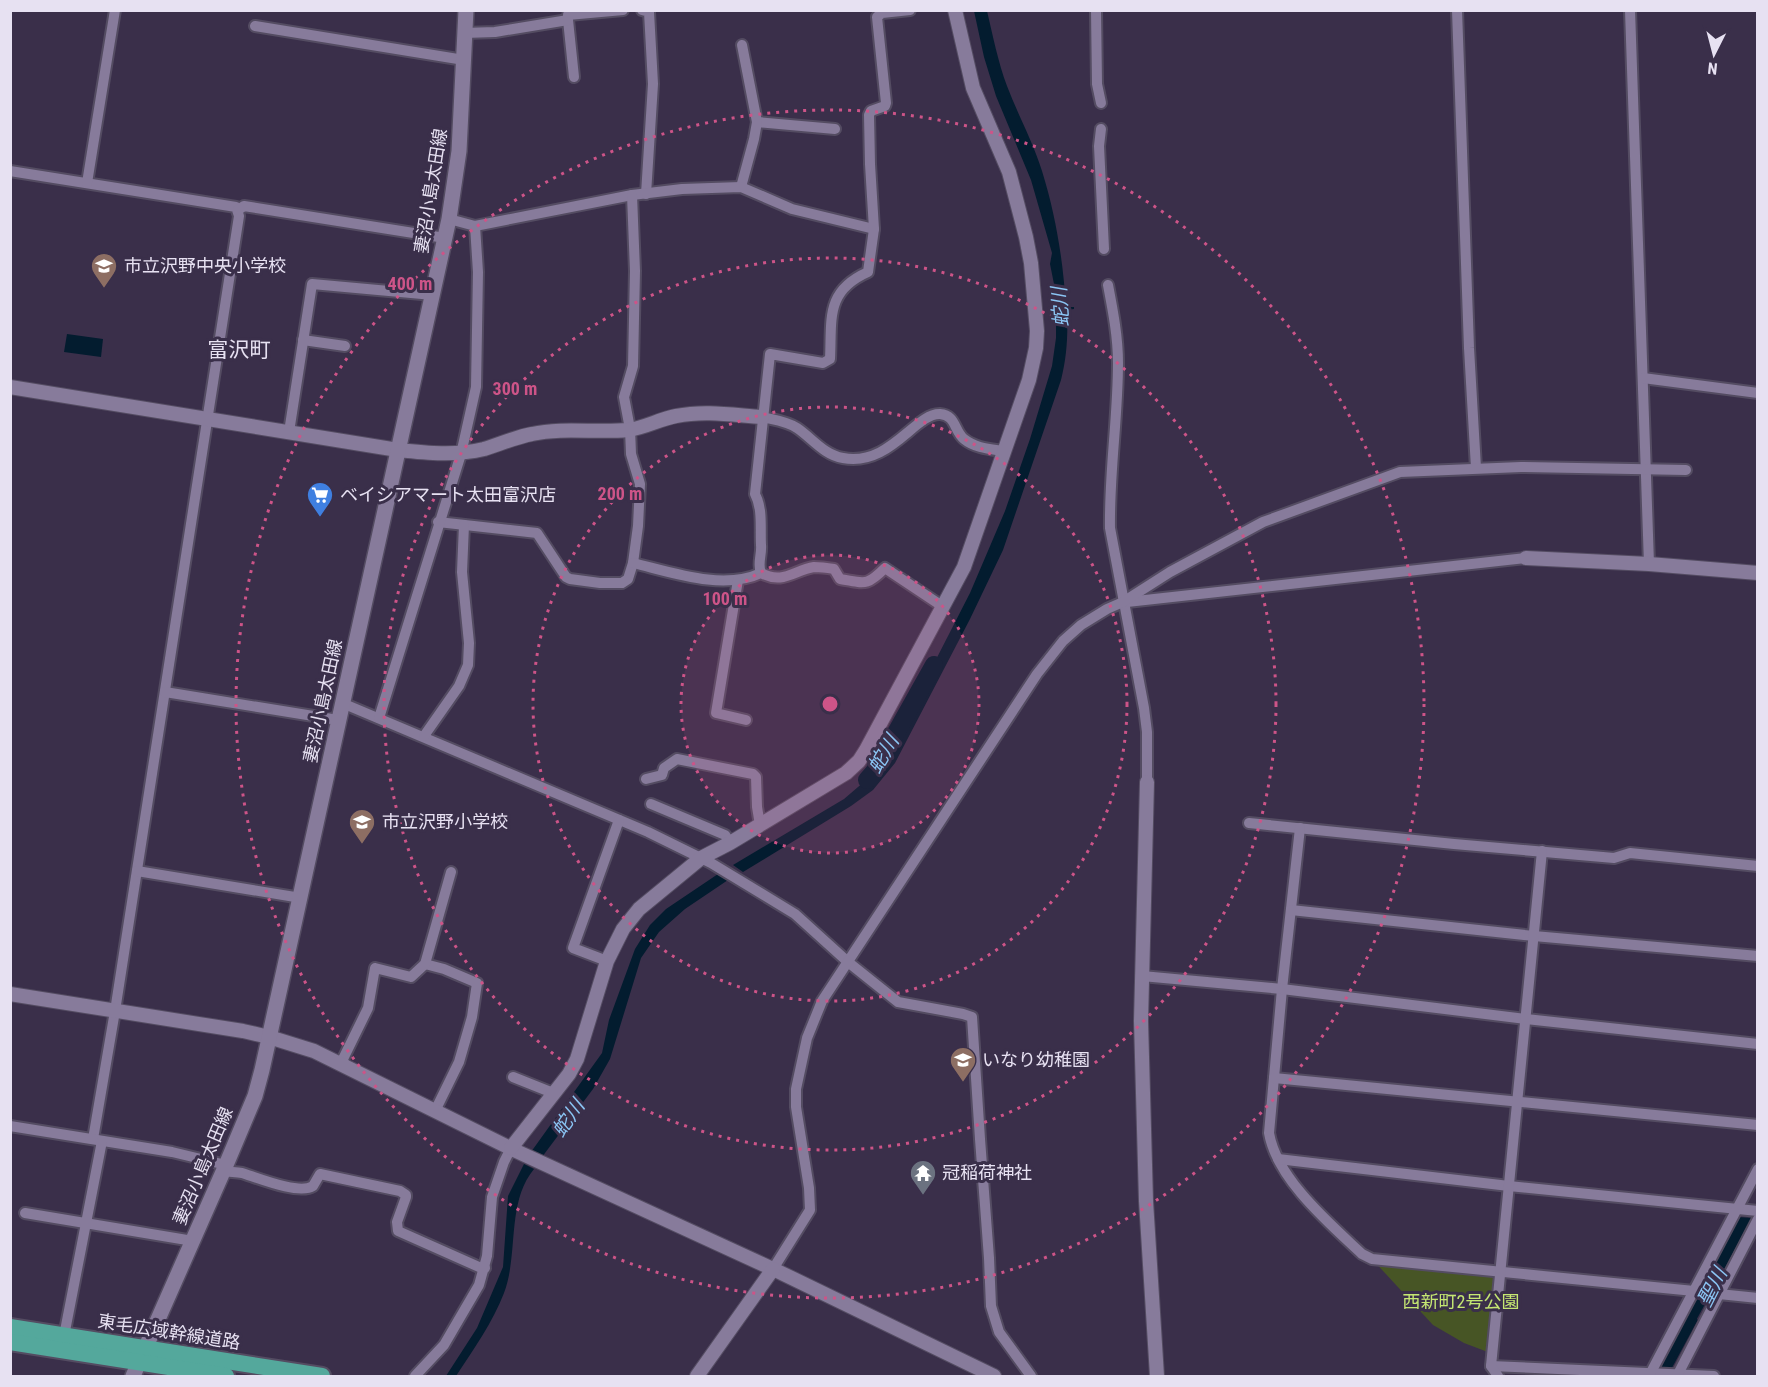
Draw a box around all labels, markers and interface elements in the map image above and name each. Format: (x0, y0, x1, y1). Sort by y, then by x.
north arrow (1684, 24, 1744, 84)
text: N (1707, 58, 1718, 78)
street label: 妻沼小島太田線 (410, 127, 451, 255)
school or university icon: 市立沢野中央小学校 (89, 251, 119, 289)
place label: 市立沢野中央小学校 (124, 255, 286, 276)
text: 400 m (388, 273, 432, 294)
water label: 蛇川 (1046, 284, 1073, 328)
district label: 富沢町 (208, 338, 271, 362)
text: 300 m (493, 378, 537, 399)
supermarket icon: ベイシアマート太田富沢店 (305, 480, 335, 518)
text: 200 m (598, 483, 642, 504)
place label: ベイシアマート太田富沢店 (340, 484, 556, 505)
text: 100 m (703, 588, 747, 609)
street label: 妻沼小島太田線 (299, 637, 346, 765)
centre of rings (820, 694, 840, 714)
water label: 蛇川 (862, 729, 905, 777)
school or university icon: 市立沢野小学校 (347, 807, 377, 845)
place label: 市立沢野小学校 (382, 811, 508, 832)
school or university icon: いなり幼稚園 (948, 1045, 978, 1083)
place label: いなり幼稚園 (982, 1049, 1090, 1070)
water label: 蛇川 (547, 1093, 590, 1141)
street label: 妻沼小島太田線 (168, 1104, 237, 1228)
temple icon: 冠稲荷神社 (908, 1158, 938, 1196)
place label: 冠稲荷神社 (942, 1162, 1032, 1183)
water label: 聖川 (1692, 1262, 1733, 1310)
park label: 西新町2号公園 (1403, 1291, 1519, 1312)
street label: 東毛広域幹線道路 (96, 1310, 242, 1353)

